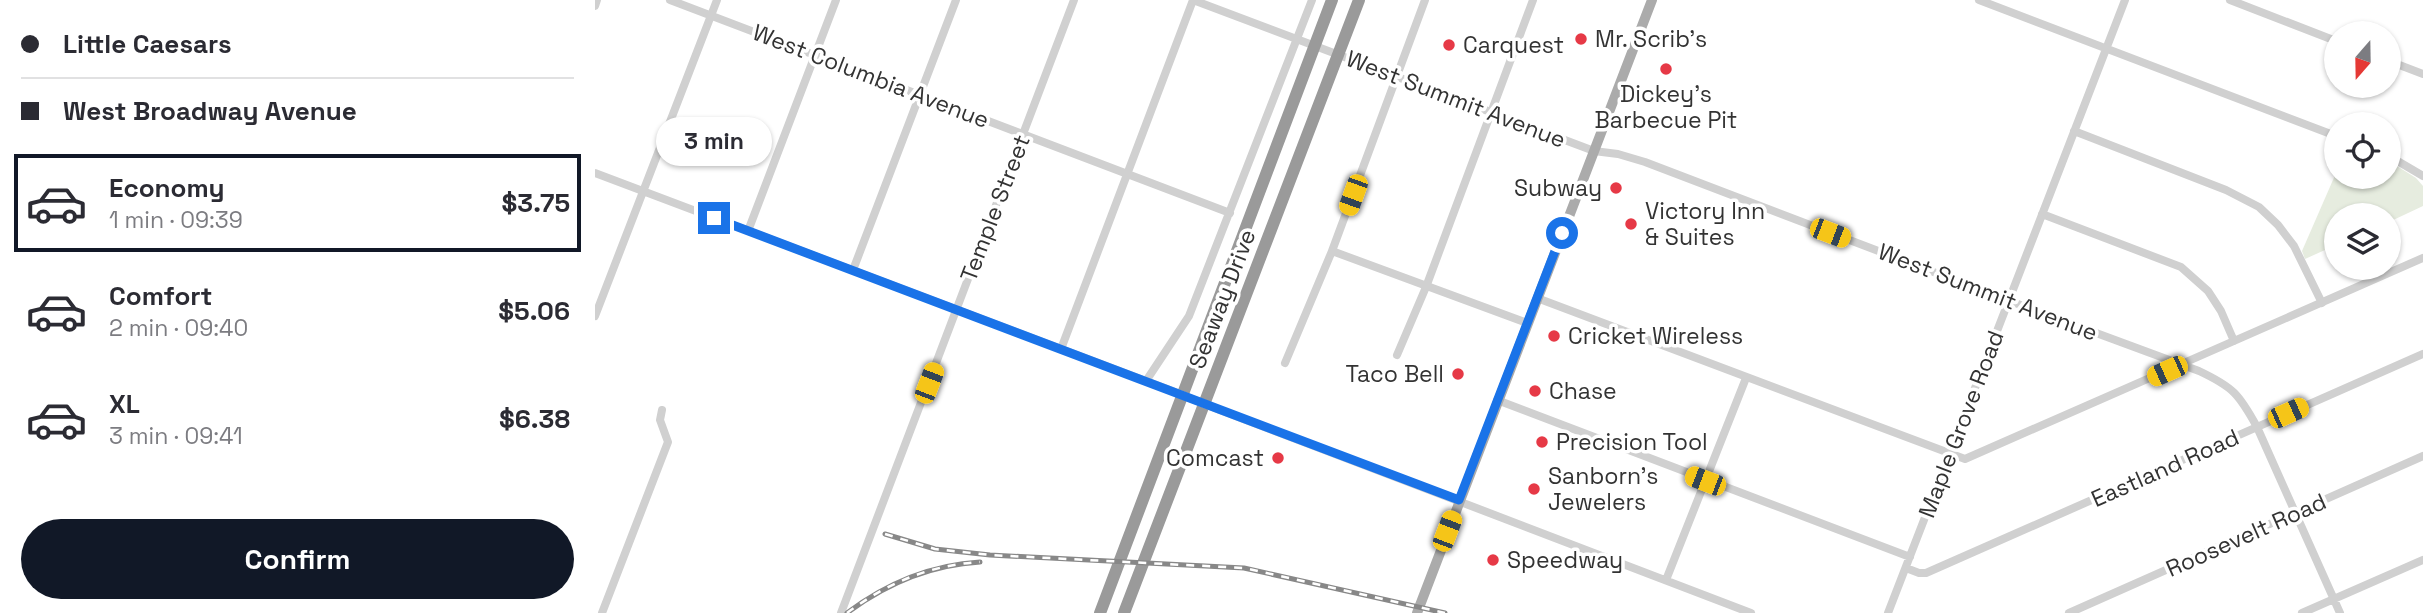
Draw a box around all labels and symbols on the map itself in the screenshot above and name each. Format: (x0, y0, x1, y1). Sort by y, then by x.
street label: West Columbia Avenue (749, 17, 993, 135)
north arrow (2324, 21, 2401, 98)
place label: Mr. Scrib's (1595, 24, 1707, 54)
place label: Carquest (1463, 30, 1564, 60)
marker: Mr. Scrib's (1573, 31, 1589, 47)
marker: Carquest (1441, 37, 1457, 53)
street label: West Summit Avenue (1342, 43, 1570, 155)
marker: Dickey's Barbecue Pit (1658, 61, 1674, 77)
place label: Dickey's Barbecue Pit (1595, 79, 1737, 135)
callout: 3 min (656, 116, 772, 166)
street label: Temple Street (953, 130, 1037, 286)
car (1336, 172, 1371, 218)
place label: Subway (1514, 173, 1602, 203)
marker: Subway (1608, 180, 1624, 196)
place label: Victory Inn & Suites (1645, 196, 1765, 252)
route end (698, 202, 730, 234)
marker: Victory Inn & Suites (1623, 216, 1639, 232)
car (1807, 216, 1854, 250)
route start (1546, 217, 1578, 249)
street label: Seaway Drive (1182, 225, 1262, 373)
street label: West Summit Avenue (1874, 236, 2102, 348)
place label: Cricket Wireless (1568, 321, 1743, 351)
street label: Maple Grove Road (1911, 326, 2011, 522)
marker: Cricket Wireless (1546, 328, 1562, 344)
car (2144, 353, 2191, 389)
place label: Taco Bell (1346, 359, 1444, 389)
car (912, 360, 947, 406)
marker: Taco Bell (1450, 366, 1466, 382)
place label: Chase (1549, 376, 1617, 406)
marker: Chase (1527, 383, 1543, 399)
car (2265, 395, 2312, 431)
street label: Eastland Road (2086, 422, 2244, 514)
place label: Precision Tool (1556, 427, 1708, 457)
marker: Precision Tool (1534, 434, 1550, 450)
place label: Comcast (1166, 443, 1264, 473)
marker: Comcast (1270, 450, 1286, 466)
place label: Sanborn's Jewelers (1548, 461, 1658, 517)
car (1682, 464, 1729, 498)
marker: Sanborn's Jewelers (1526, 481, 1542, 497)
street label: Roosevelt Road (2161, 486, 2331, 584)
car (1430, 508, 1465, 554)
place label: Speedway (1507, 545, 1623, 575)
marker: Speedway (1485, 552, 1501, 568)

